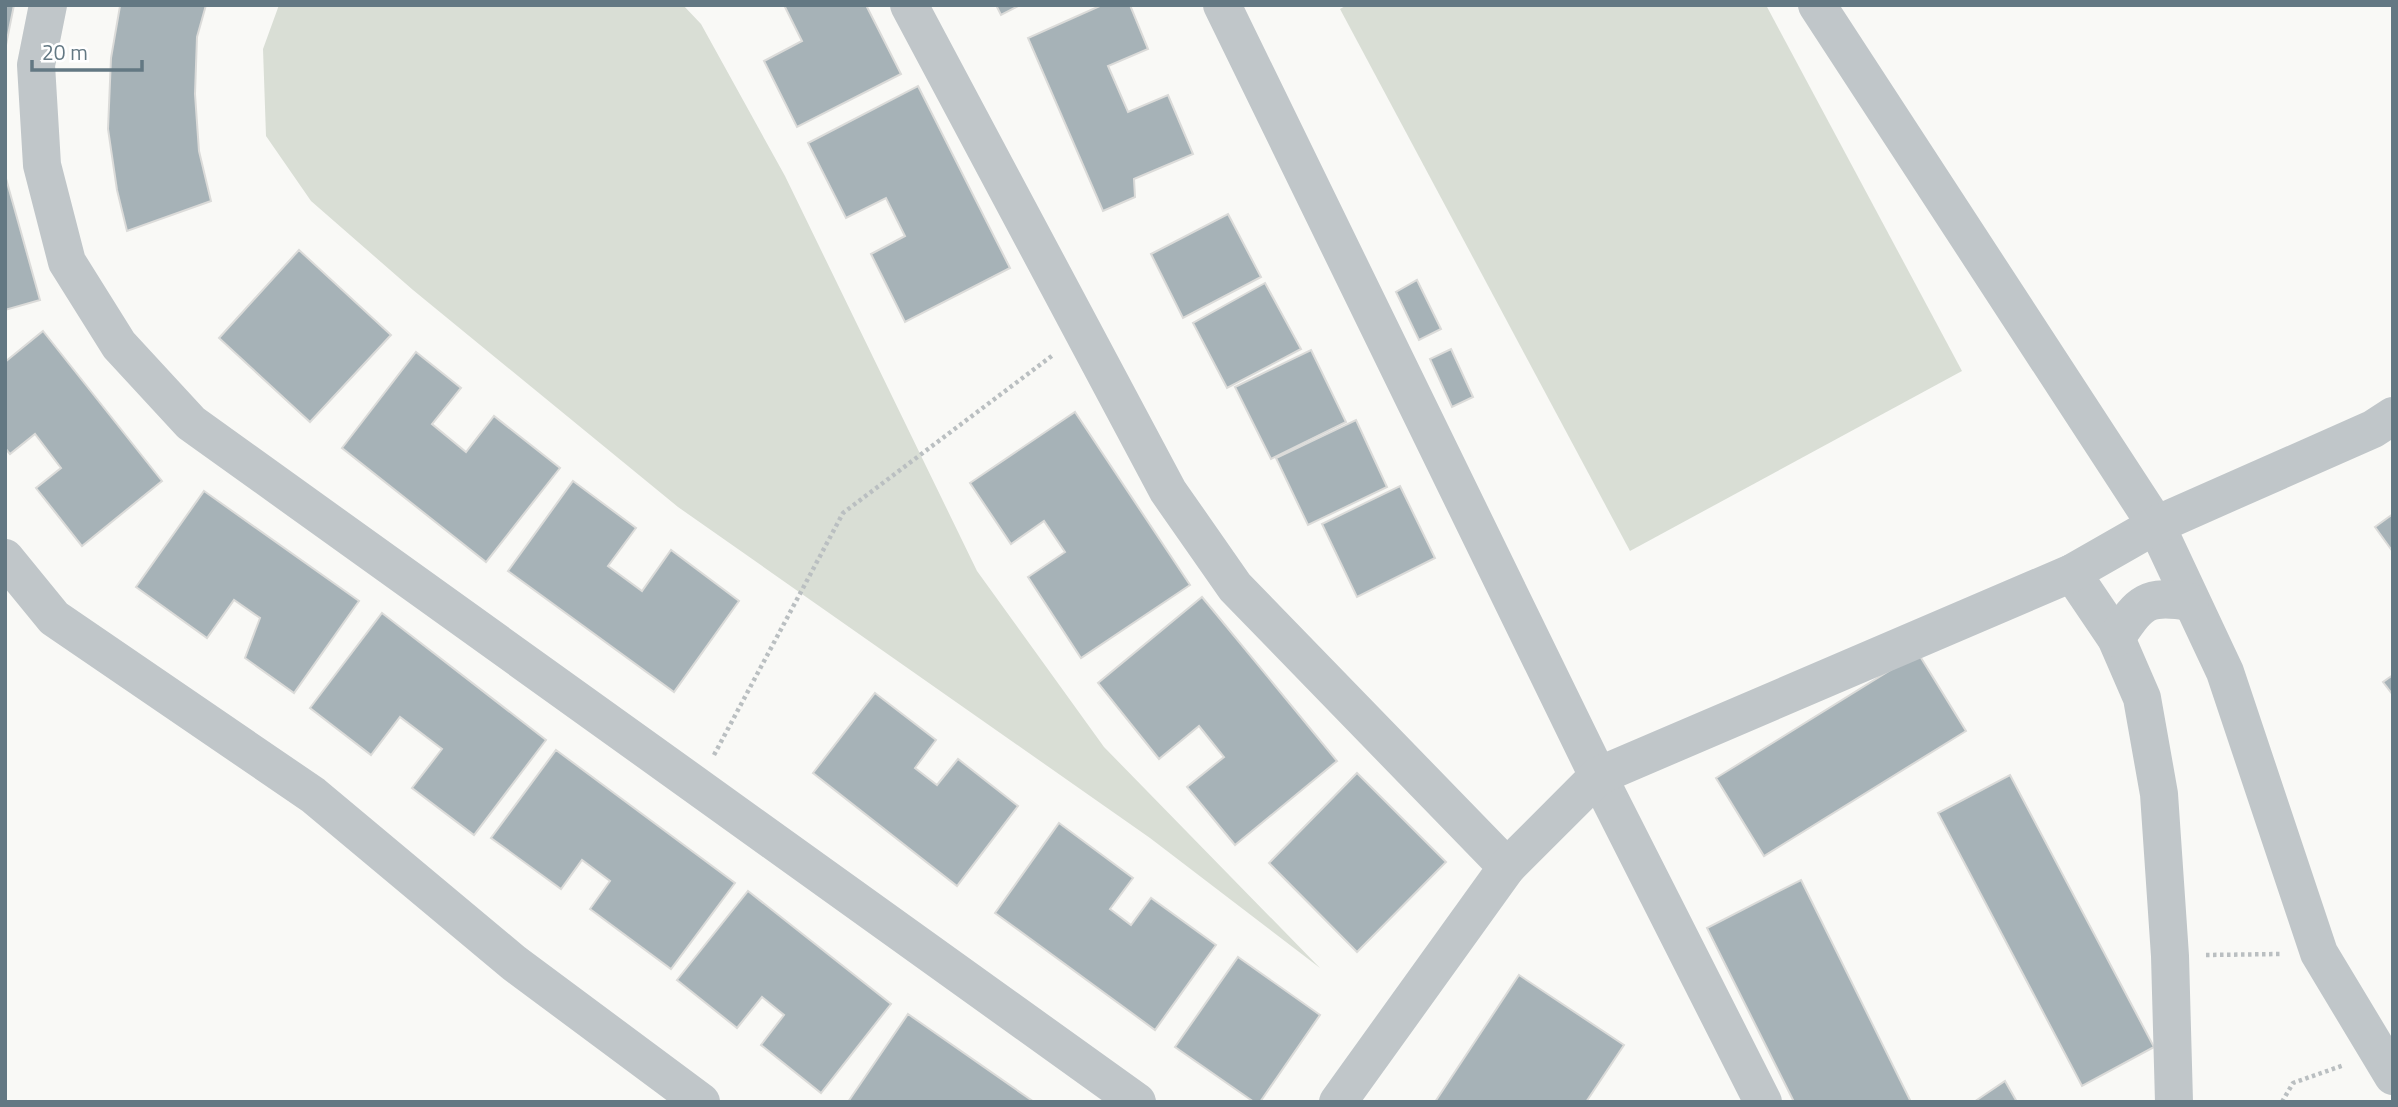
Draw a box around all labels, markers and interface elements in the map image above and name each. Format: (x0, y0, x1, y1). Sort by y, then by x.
scale bar (32, 28, 142, 72)
text: 20 m (42, 36, 88, 68)

